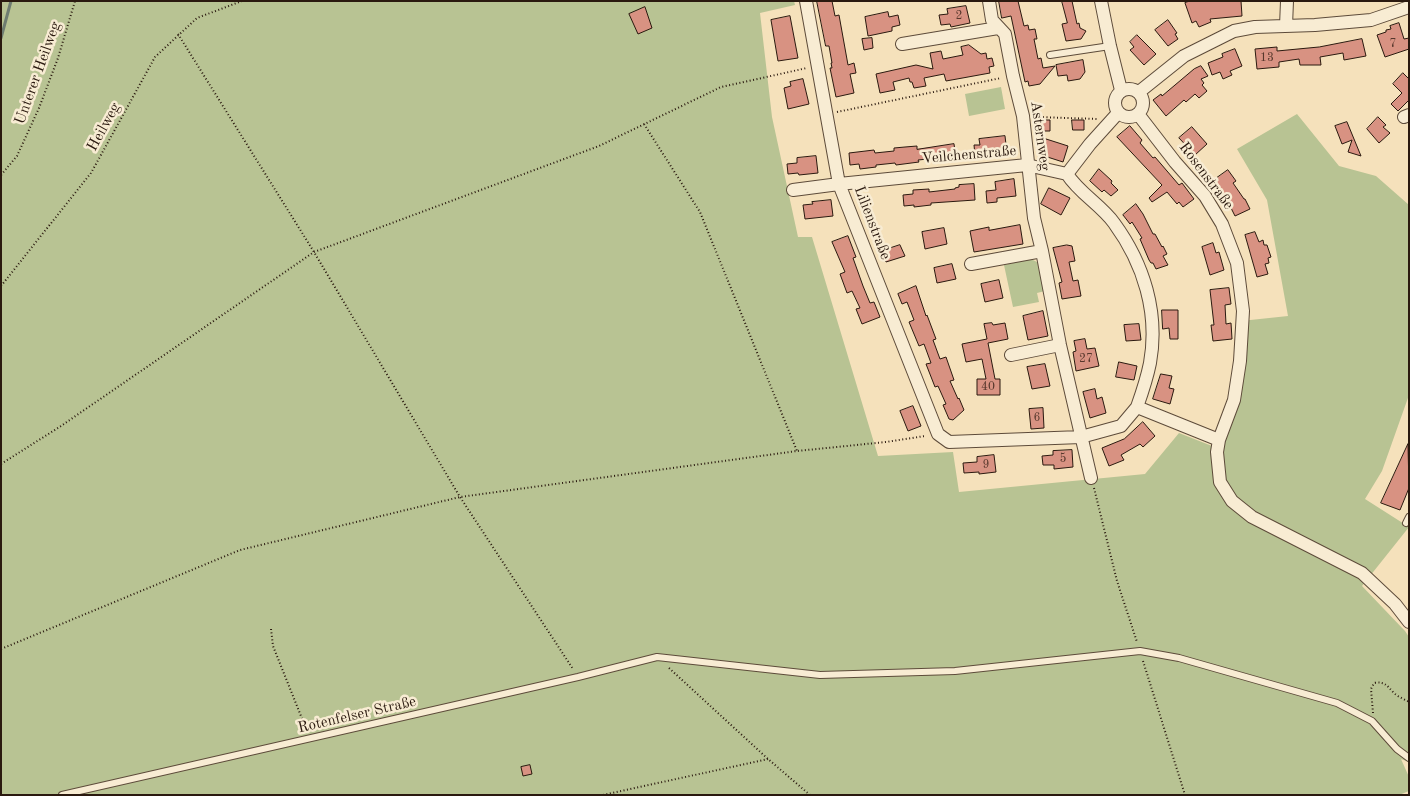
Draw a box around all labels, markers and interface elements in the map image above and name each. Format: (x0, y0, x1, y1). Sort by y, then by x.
house number: 2 (956, 9, 962, 23)
street label: Unterer Heilweg (11, 19, 65, 127)
house number: 7 (1390, 37, 1396, 51)
house number: 13 (1260, 51, 1274, 65)
street label: Heilweg (83, 100, 125, 154)
street label: Asternweg (1026, 100, 1054, 172)
street label: Rosenstraße (1175, 139, 1237, 213)
street label: Veilchenstraße (921, 142, 1017, 168)
street label: Lilienstraße (850, 184, 894, 262)
house number: 27 (1079, 352, 1093, 366)
house number: 40 (981, 380, 995, 394)
house number: 6 (1034, 411, 1040, 425)
house number: 5 (1060, 452, 1066, 466)
house number: 9 (983, 458, 989, 472)
street label: Rotenfelser Straße (296, 693, 418, 737)

